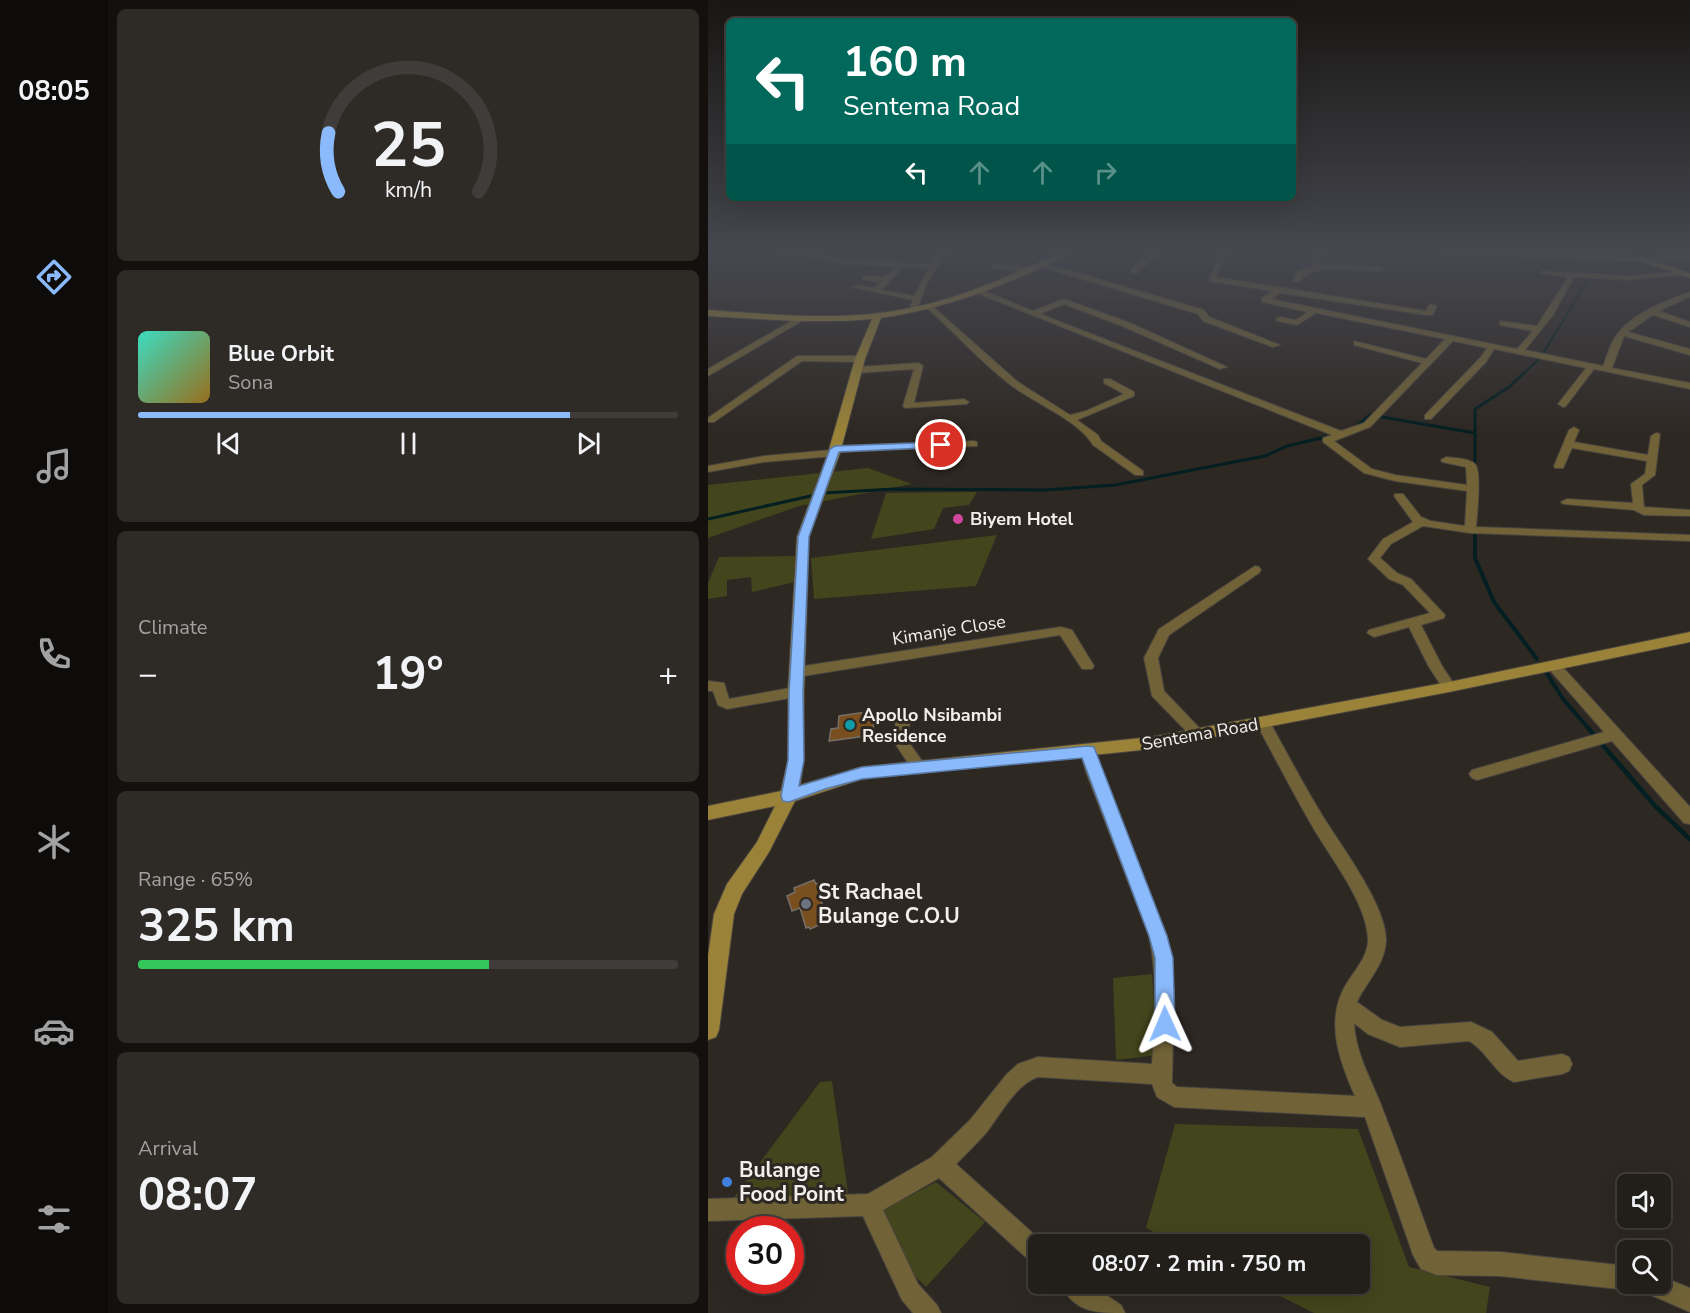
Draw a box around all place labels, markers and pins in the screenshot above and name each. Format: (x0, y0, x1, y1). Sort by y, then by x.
pin (915, 419, 966, 470)
place label: Biyem Hotel (970, 507, 1073, 531)
marker: Biyem Hotel (951, 512, 965, 526)
place label: Apollo Nsibambi Residence (862, 703, 1002, 748)
marker: Apollo Nsibambi Residence (843, 718, 857, 732)
place label: St Rachael Bulange C.O.U (818, 878, 960, 930)
marker: St Rachael Bulange C.O.U (799, 897, 813, 911)
place label: Bulange Food Point (739, 1156, 845, 1208)
marker: Bulange Food Point (720, 1175, 734, 1189)

